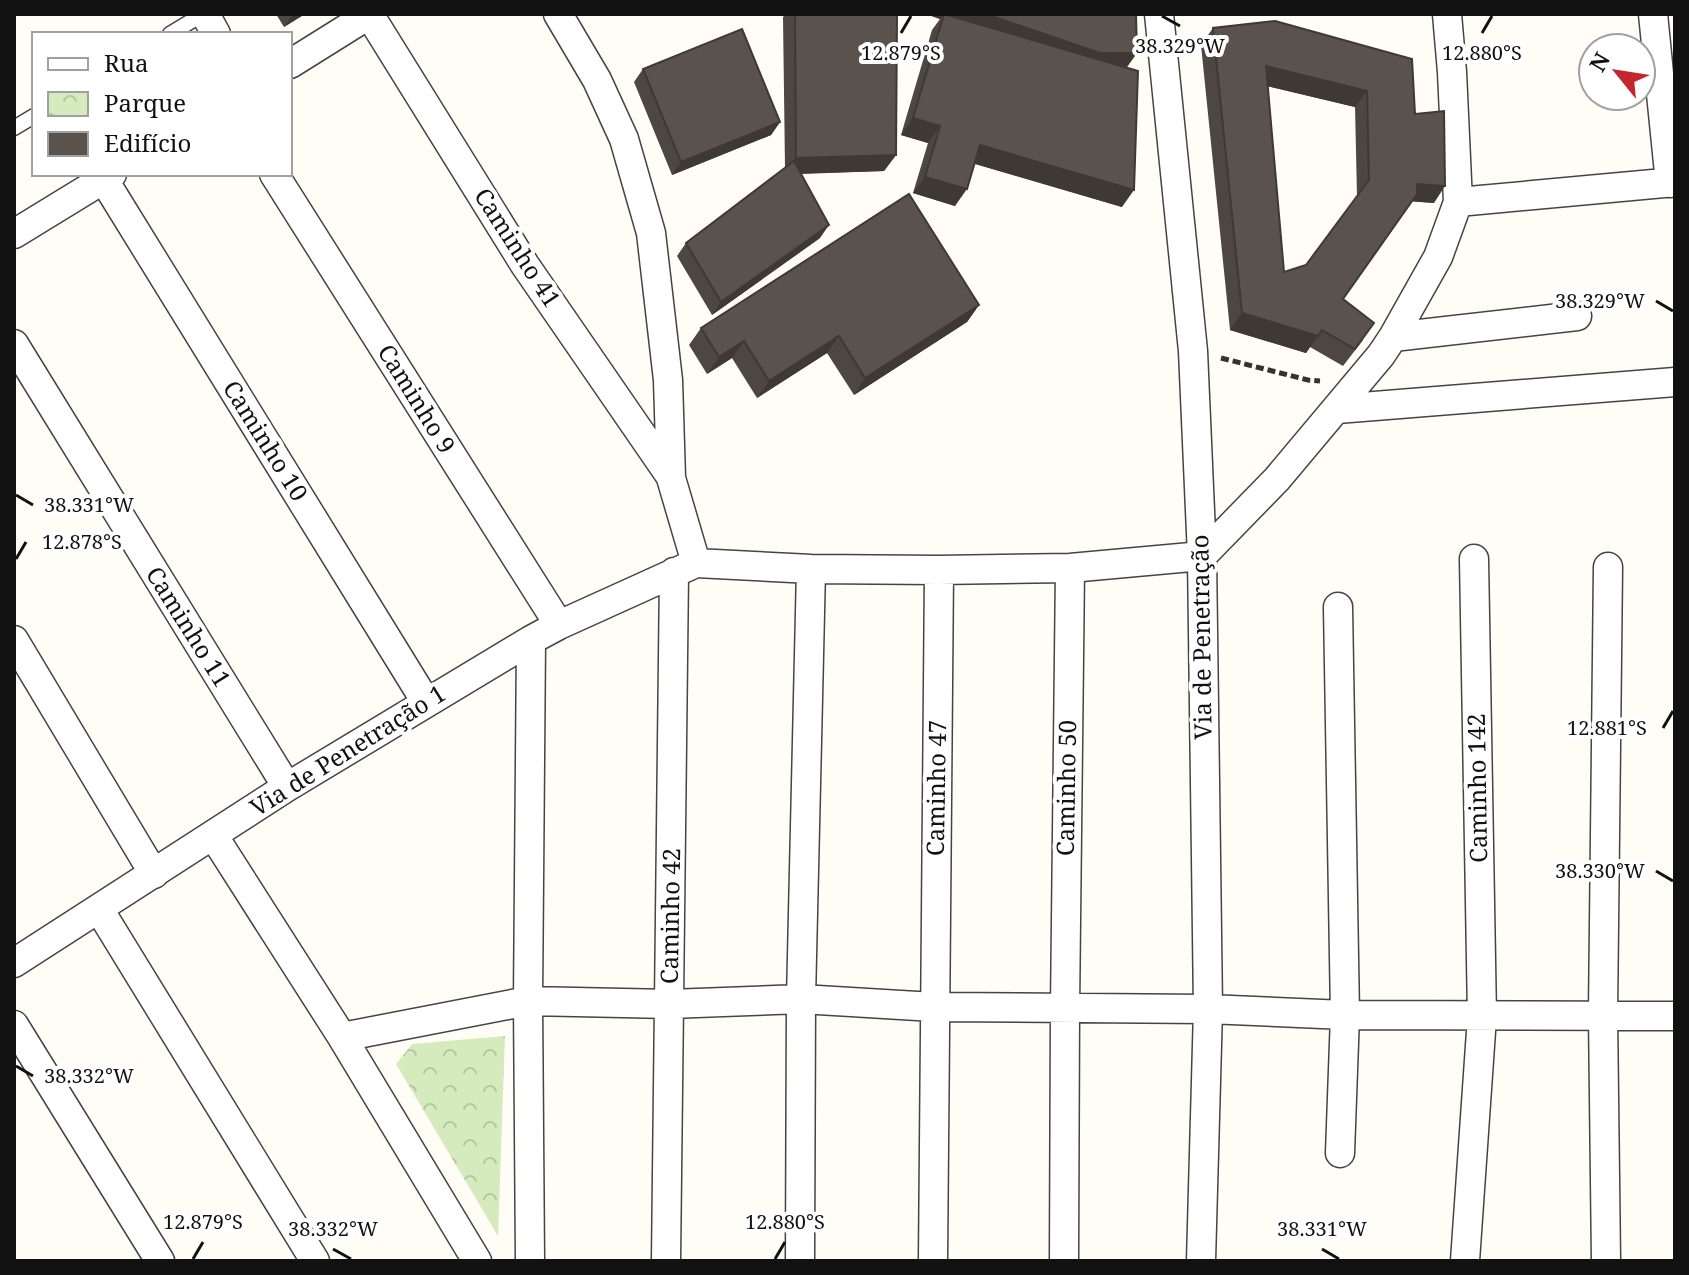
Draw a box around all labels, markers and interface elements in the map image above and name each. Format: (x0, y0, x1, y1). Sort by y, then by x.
legend (32, 32, 292, 176)
text: 38.329°W (1135, 32, 1225, 59)
north arrow (1577, 32, 1657, 112)
text: 12.879°S (861, 39, 941, 66)
text: 12.880°S (1442, 39, 1522, 66)
text: Rua (104, 46, 149, 79)
text: N (1581, 46, 1616, 77)
text: Parque (104, 86, 186, 119)
text: Edifício (104, 126, 191, 159)
street label: Caminho 41 (467, 181, 569, 313)
text: 38.329°W (1555, 287, 1645, 314)
street label: Caminho 9 (371, 337, 464, 459)
street label: Caminho 10 (216, 374, 316, 507)
text: 38.331°W (44, 491, 134, 518)
text: 12.878°S (42, 528, 122, 555)
street label: Via de Penetração (1182, 534, 1219, 740)
street label: Caminho 11 (139, 560, 239, 693)
street label: Via de Penetração 1 (243, 676, 451, 823)
street label: Caminho 142 (1459, 713, 1494, 863)
text: 12.881°S (1567, 714, 1647, 741)
street label: Caminho 47 (918, 720, 953, 856)
street label: Caminho 50 (1048, 720, 1083, 856)
street label: Caminho 42 (652, 848, 687, 984)
text: 38.330°W (1555, 857, 1645, 884)
text: 38.332°W (44, 1062, 134, 1089)
text: 12.879°S (163, 1208, 243, 1235)
text: 12.880°S (745, 1208, 825, 1235)
text: 38.332°W (288, 1215, 378, 1242)
text: 38.331°W (1277, 1215, 1367, 1242)

